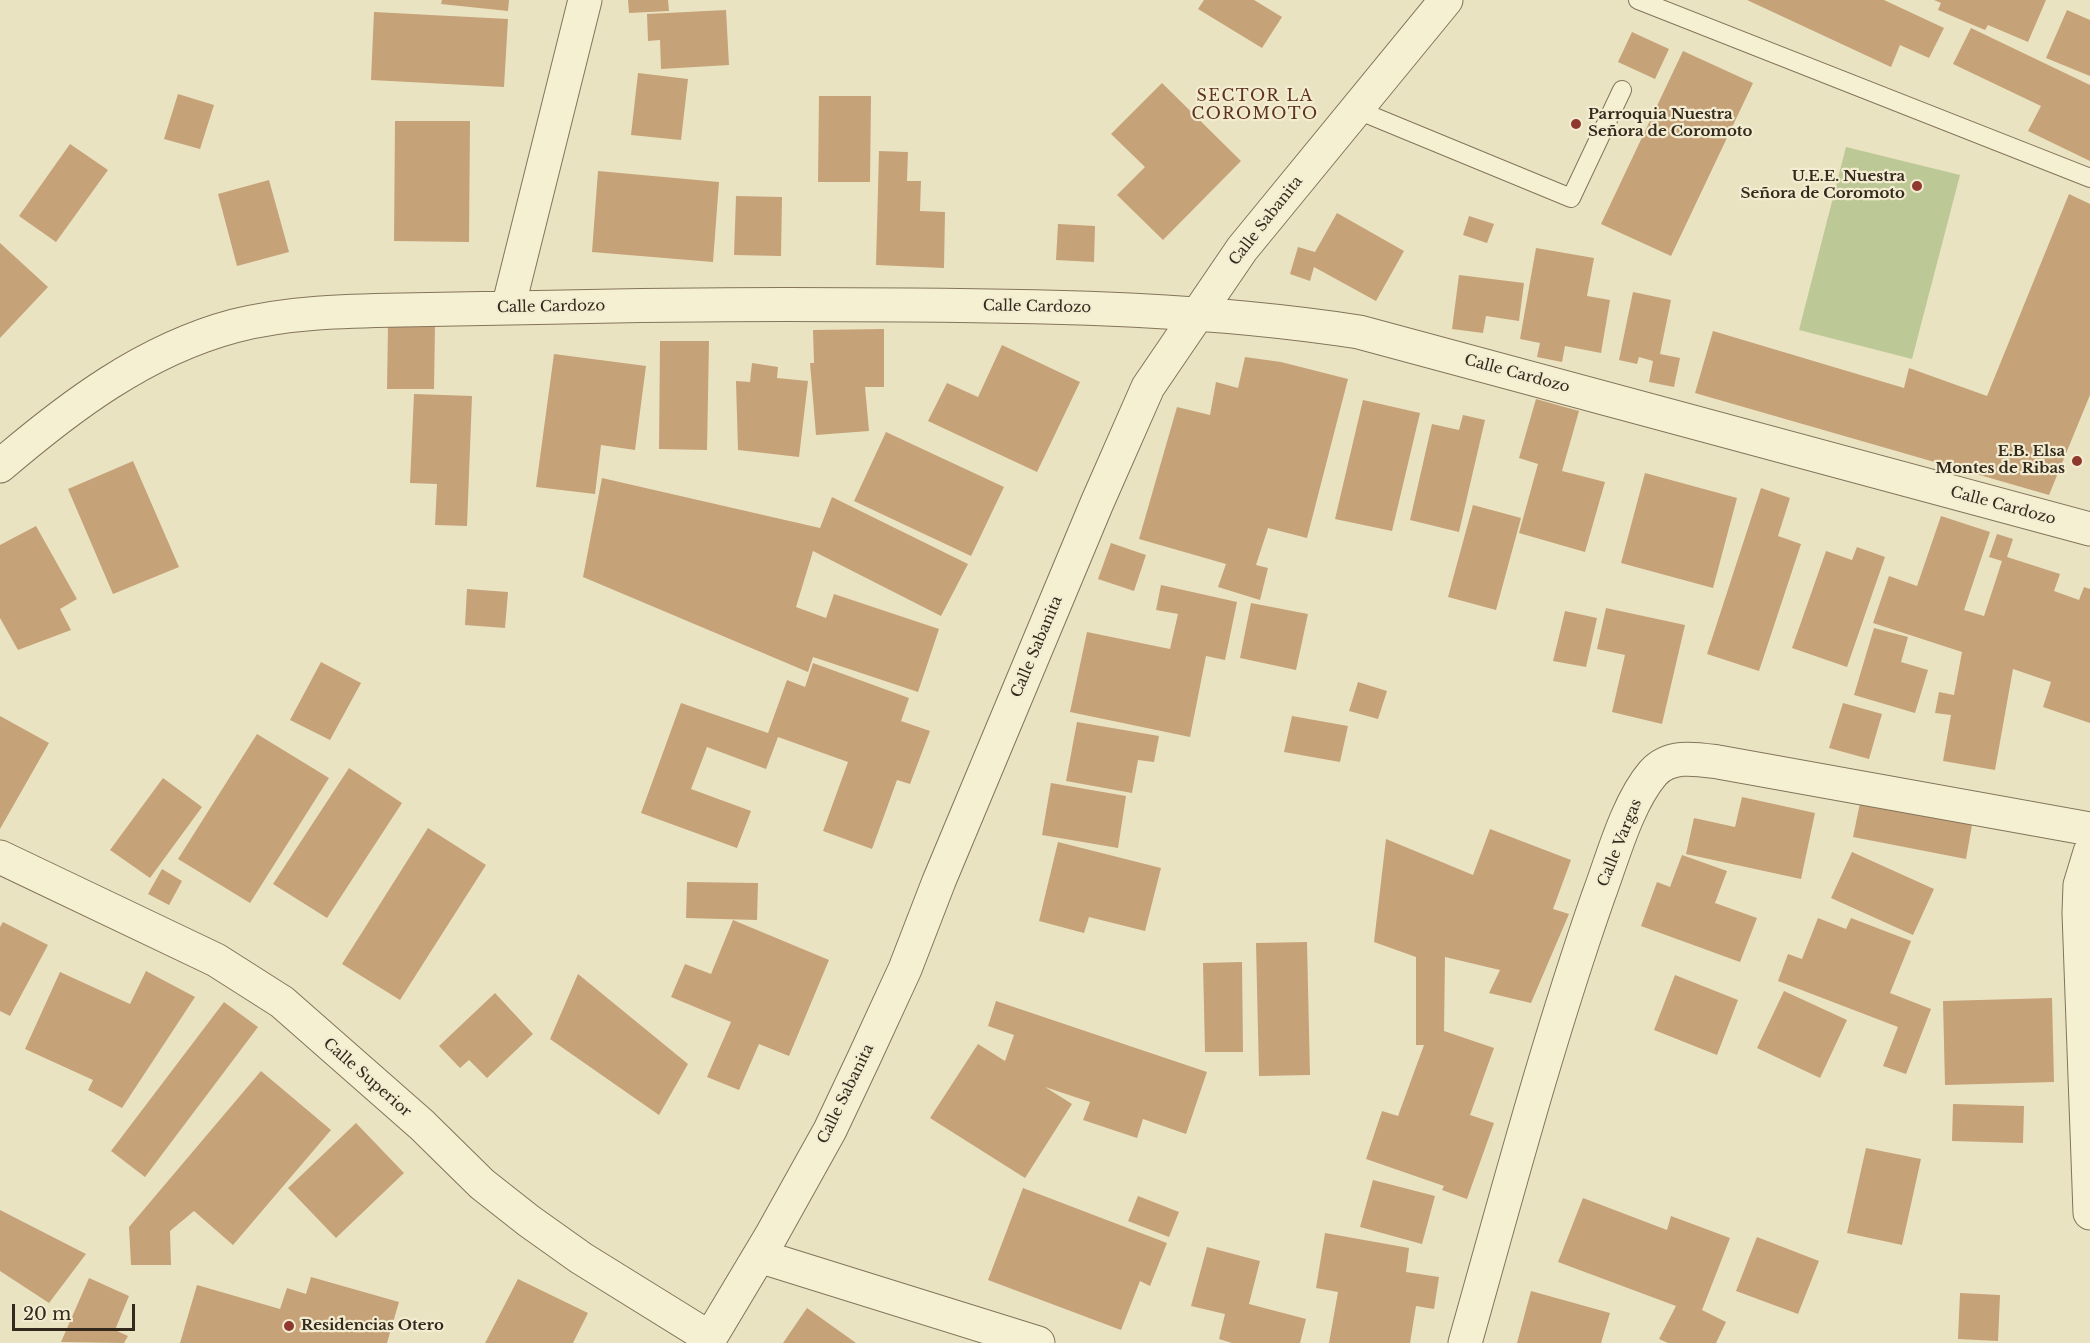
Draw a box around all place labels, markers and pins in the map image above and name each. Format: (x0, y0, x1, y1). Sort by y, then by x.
place label: Parroquia Nuestra Señora de Coromoto (1588, 106, 1752, 141)
marker: Parroquia Nuestra Señora de Coromoto (1569, 117, 1583, 131)
place label: U.E.E. Nuestra Señora de Coromoto (1741, 168, 1905, 203)
marker: U.E.E. Nuestra Señora de Coromoto (1910, 179, 1924, 193)
place label: E.B. Elsa Montes de Ribas (1935, 443, 2065, 478)
marker: E.B. Elsa Montes de Ribas (2070, 454, 2084, 468)
place label: Residencias Otero (301, 1317, 444, 1335)
marker: Residencias Otero (282, 1319, 296, 1333)

